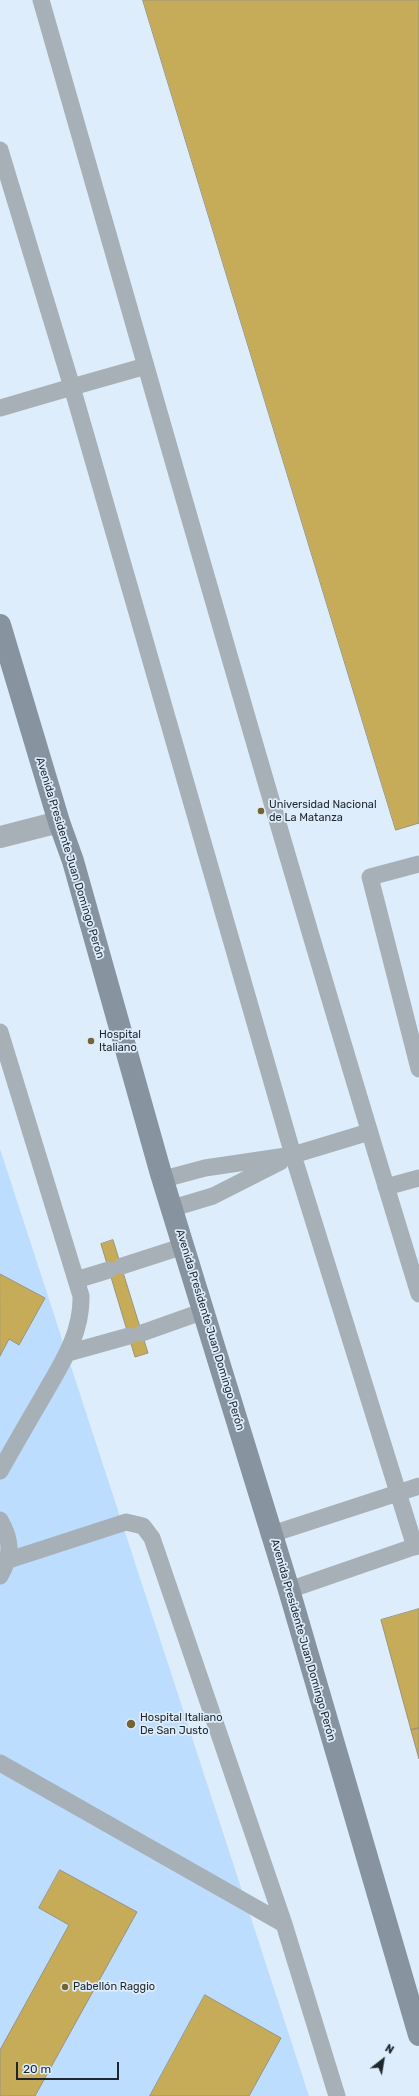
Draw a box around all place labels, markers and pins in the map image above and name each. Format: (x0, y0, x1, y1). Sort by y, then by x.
place label: Universidad Nacional de La Matanza (269, 798, 377, 824)
marker: Universidad Nacional de La Matanza (256, 806, 266, 816)
place label: Hospital Italiano (99, 1028, 141, 1054)
marker: Hospital Italiano (86, 1036, 96, 1046)
place label: Hospital Italiano De San Justo (140, 1711, 222, 1737)
marker: Hospital Italiano De San Justo (125, 1718, 137, 1730)
place label: Pabellón Raggio (73, 1980, 155, 1994)
marker: Pabellón Raggio (60, 1982, 70, 1992)

